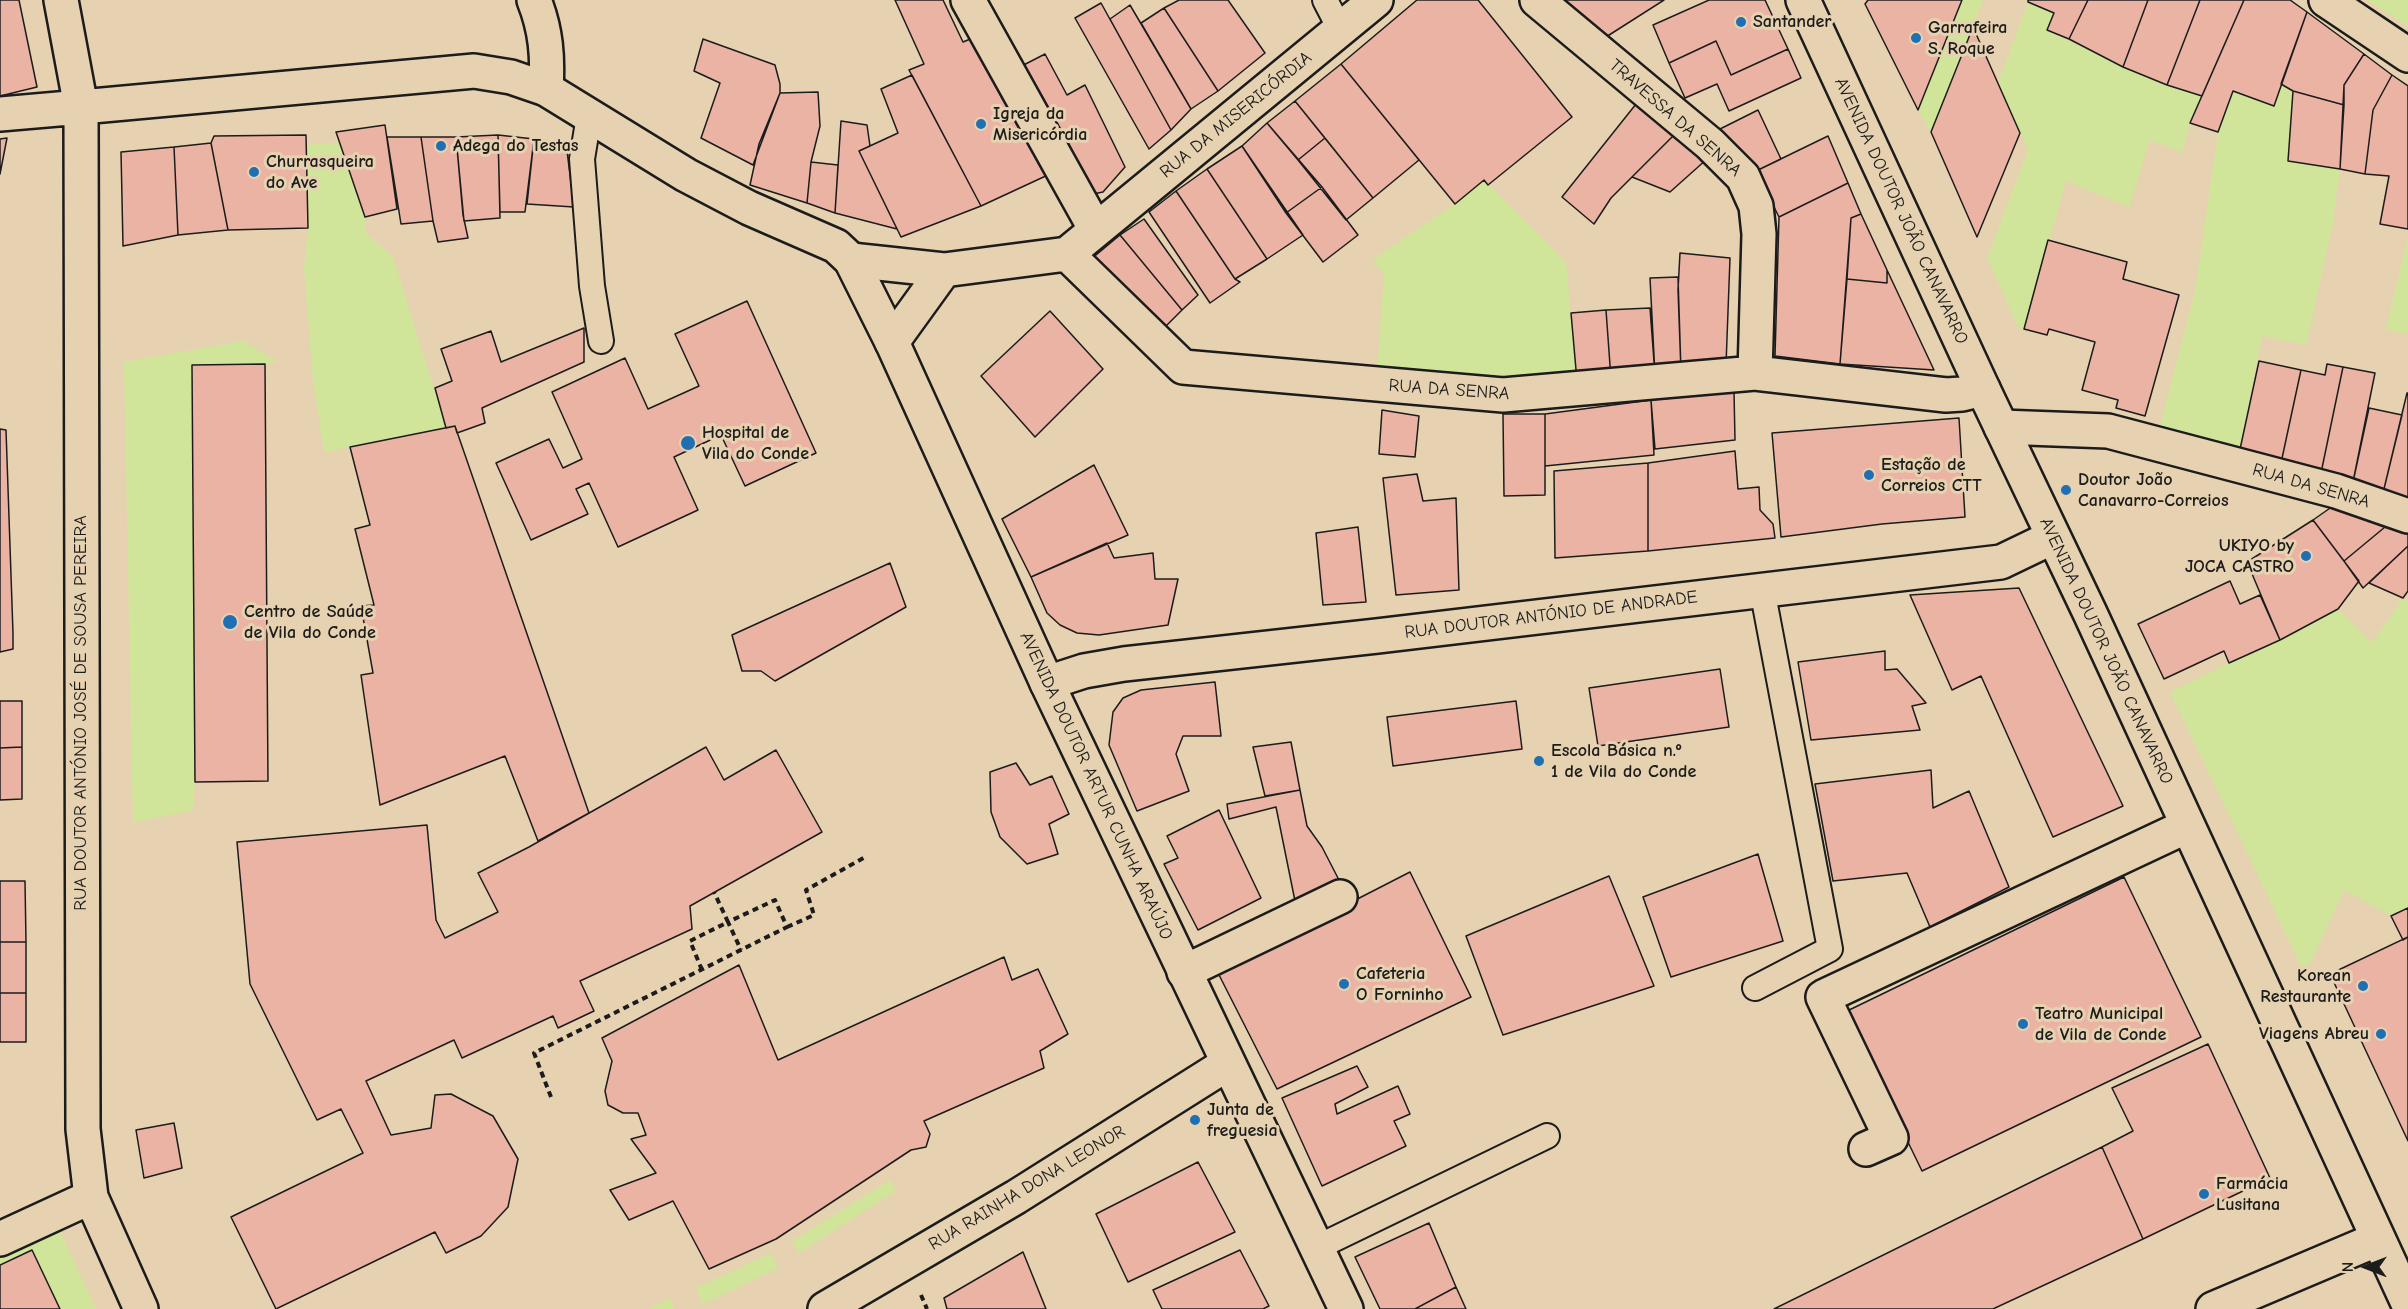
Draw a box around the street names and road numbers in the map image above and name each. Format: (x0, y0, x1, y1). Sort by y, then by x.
street label: RUA DA MISERICÓRDIA (1156, 47, 1316, 183)
street label: TRAVESSA DA SENRA (1604, 55, 1746, 181)
street label: AVENIDA DOUTOR JOÃO CANAVARRO (1830, 74, 1972, 348)
street label: RUA DA SENRA (1388, 375, 1510, 405)
street label: RUA DA SENRA (2250, 459, 2372, 513)
street label: AVENIDA DOUTOR JOÃO CANAVARRO (2035, 514, 2177, 788)
street label: RUA DOUTOR ANTÓNIO JOSÉ DE SOUSA PEREIRA (70, 515, 92, 911)
street label: RUA DOUTOR ANTÓNIO DE ANDRADE (1403, 586, 1699, 644)
street label: AVENIDA DOUTOR ARTUR CUNHA ARAÚJO (1015, 629, 1177, 943)
street label: RUA RAINHA DONA LEONOR (925, 1121, 1129, 1255)

